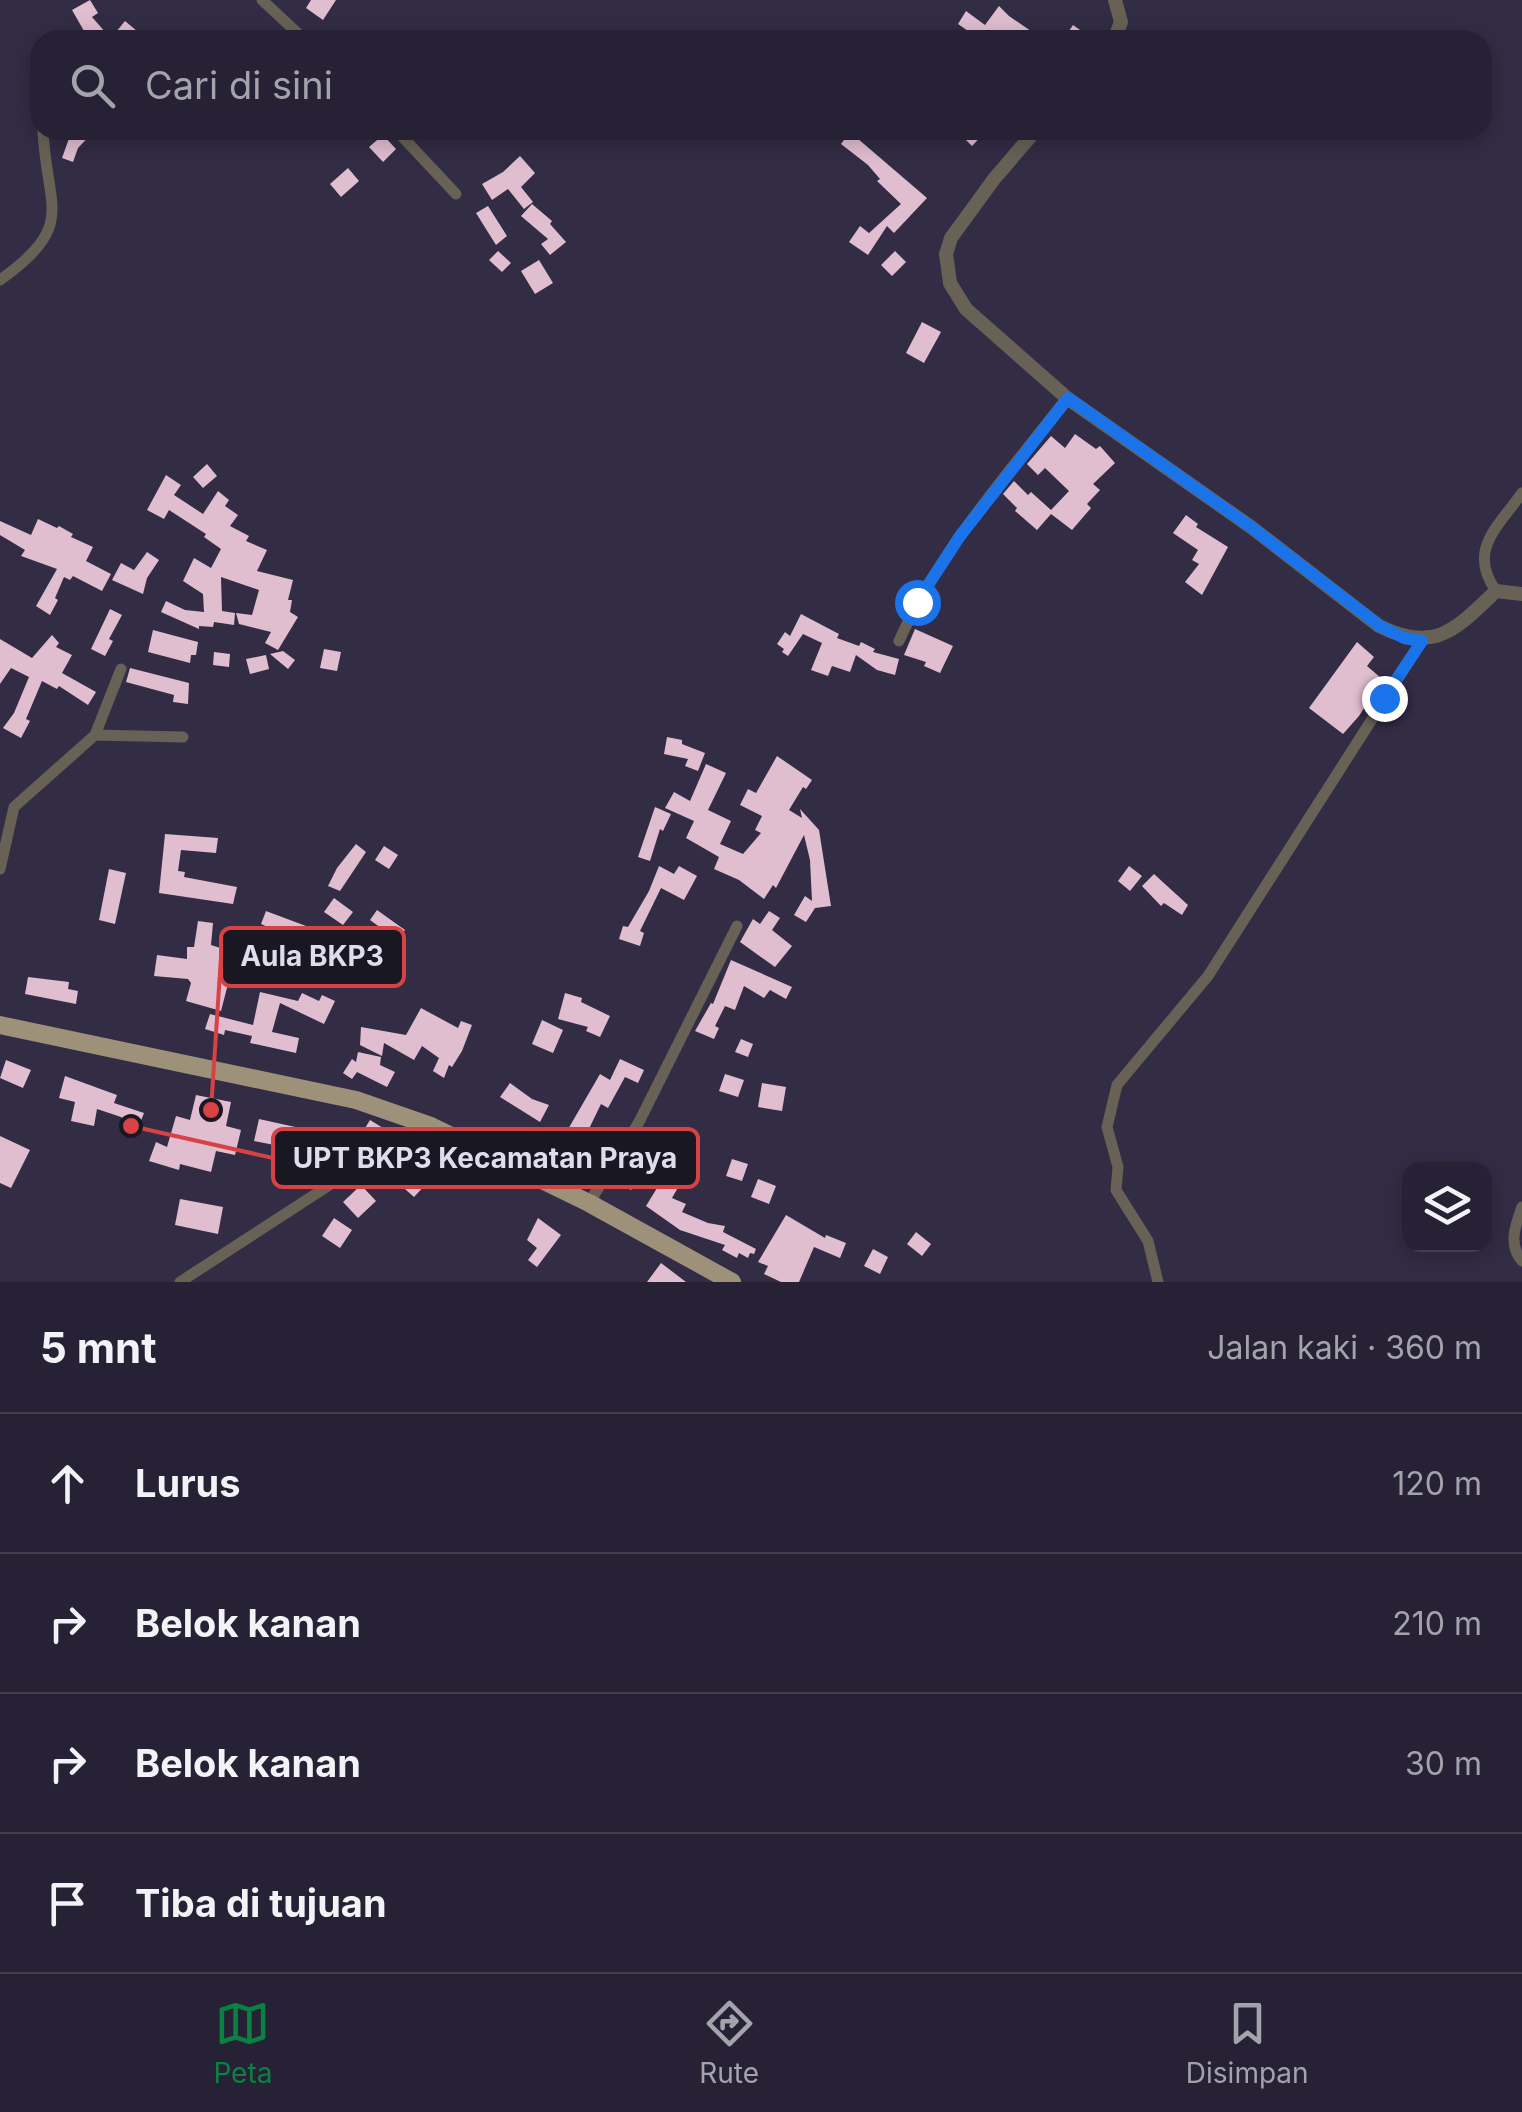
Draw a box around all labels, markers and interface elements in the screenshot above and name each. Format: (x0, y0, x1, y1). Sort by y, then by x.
search box (30, 30, 1492, 140)
icon: search (65, 58, 120, 113)
text: Cari di sini (145, 62, 333, 108)
route start (895, 580, 941, 626)
route end (1362, 676, 1408, 722)
callout: Aula BKP3 (221, 928, 404, 986)
text: Aula BKP3 (240, 939, 384, 973)
callout: UPT BKP3 Kecamatan Praya (273, 1129, 698, 1187)
text: UPT BKP3 Kecamatan Praya (293, 1141, 677, 1175)
map controls (1402, 1162, 1492, 1252)
button: layers (1402, 1162, 1492, 1252)
text: 5 mnt (40, 1322, 157, 1373)
text: Jalan kaki · 360 m (1207, 1328, 1482, 1367)
icon: ahead (40, 1456, 95, 1511)
text: Lurus (135, 1460, 241, 1506)
text: 120 m (1392, 1464, 1482, 1503)
icon: right (40, 1596, 95, 1651)
text: Belok kanan (135, 1600, 361, 1646)
text: 210 m (1392, 1604, 1482, 1643)
icon: right (40, 1736, 95, 1791)
text: Belok kanan (135, 1740, 361, 1786)
text: 30 m (1405, 1744, 1482, 1783)
icon: arrive (40, 1876, 95, 1931)
text: Tiba di tujuan (135, 1880, 387, 1926)
tab: Peta (213, 1996, 272, 2090)
tab: Rute (699, 1996, 759, 2090)
tab: Disimpan (1186, 1996, 1309, 2090)

